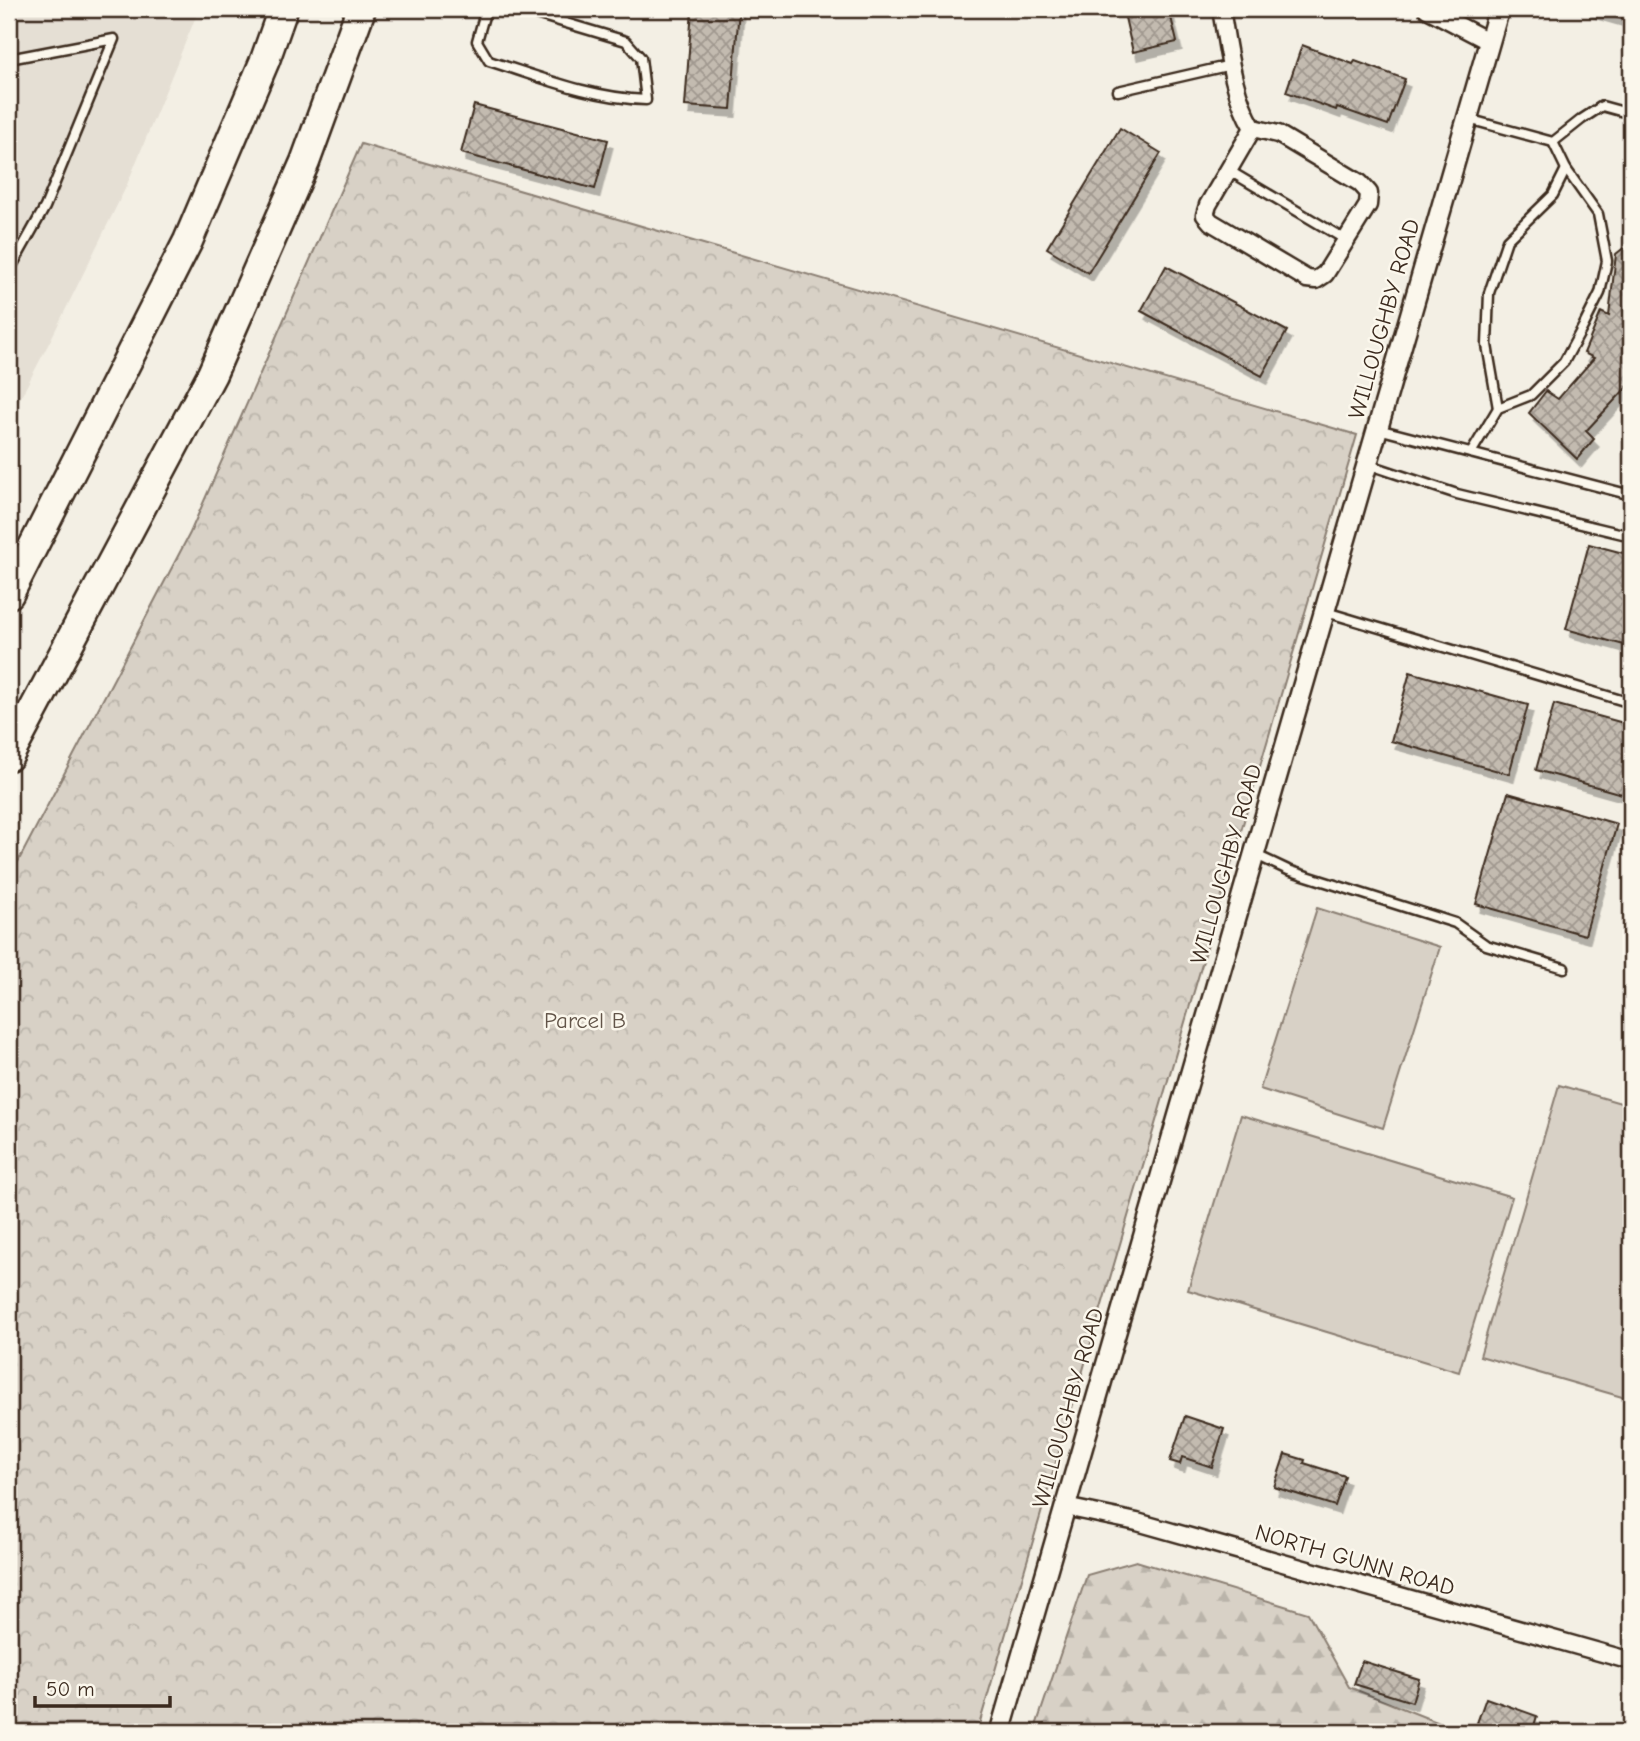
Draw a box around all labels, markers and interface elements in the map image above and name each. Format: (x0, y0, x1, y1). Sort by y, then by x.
street label: WILLOUGHBY ROAD (1343, 216, 1425, 422)
street label: WILLOUGHBY ROAD (1185, 761, 1267, 967)
park label: Parcel B (544, 1007, 626, 1034)
street label: WILLOUGHBY ROAD (1027, 1305, 1109, 1511)
street label: NORTH GUNN ROAD (1252, 1519, 1458, 1601)
scale bar (35, 1664, 170, 1708)
text: 50 m (46, 1677, 95, 1701)

